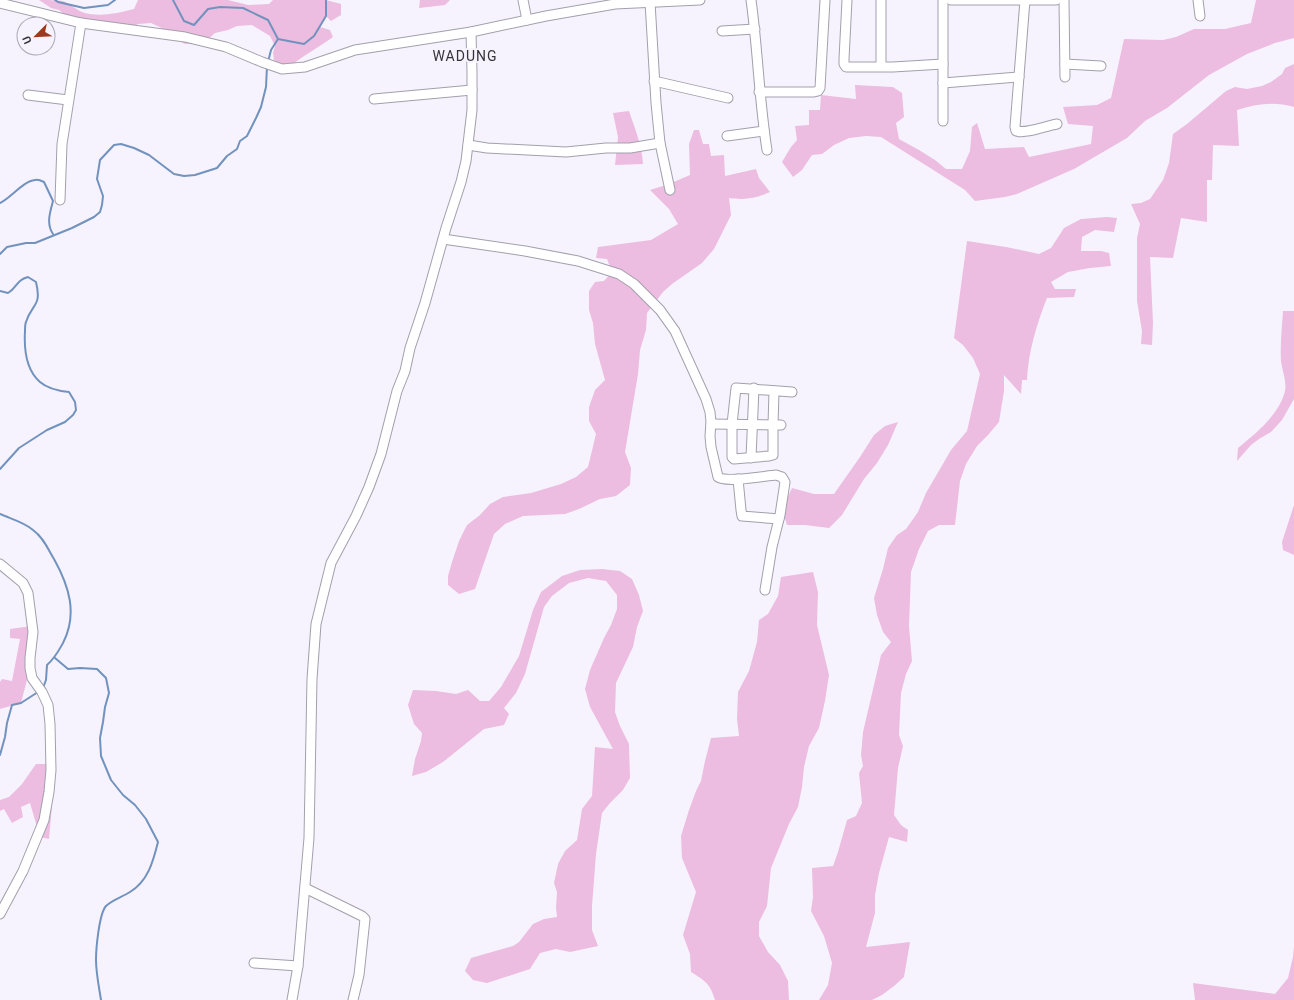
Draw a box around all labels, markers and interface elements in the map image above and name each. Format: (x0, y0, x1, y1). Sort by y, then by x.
north arrow (16, 16, 56, 56)
text: U (20, 34, 35, 46)
district label: WADUNG (432, 48, 498, 64)

